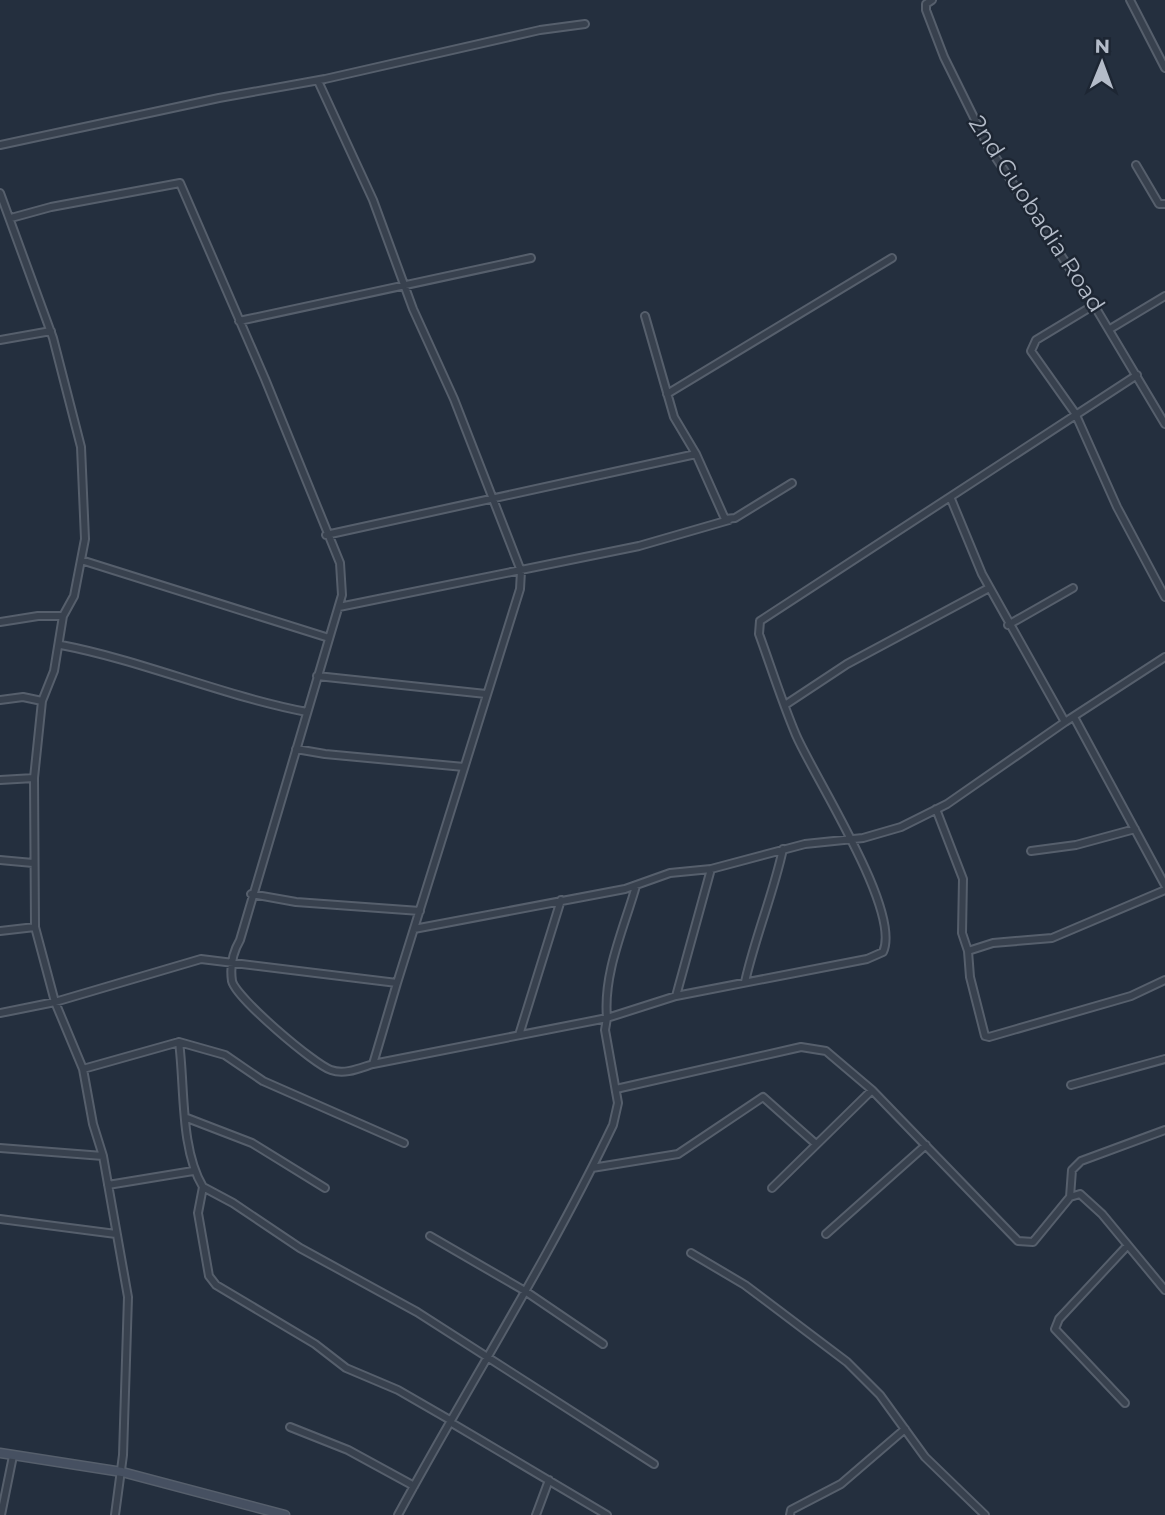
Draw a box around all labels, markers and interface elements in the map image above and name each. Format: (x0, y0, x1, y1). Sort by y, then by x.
north arrow (1067, 28, 1137, 98)
text: N (1094, 35, 1110, 58)
street label: 2nd Guobadia Road (963, 111, 1111, 317)

